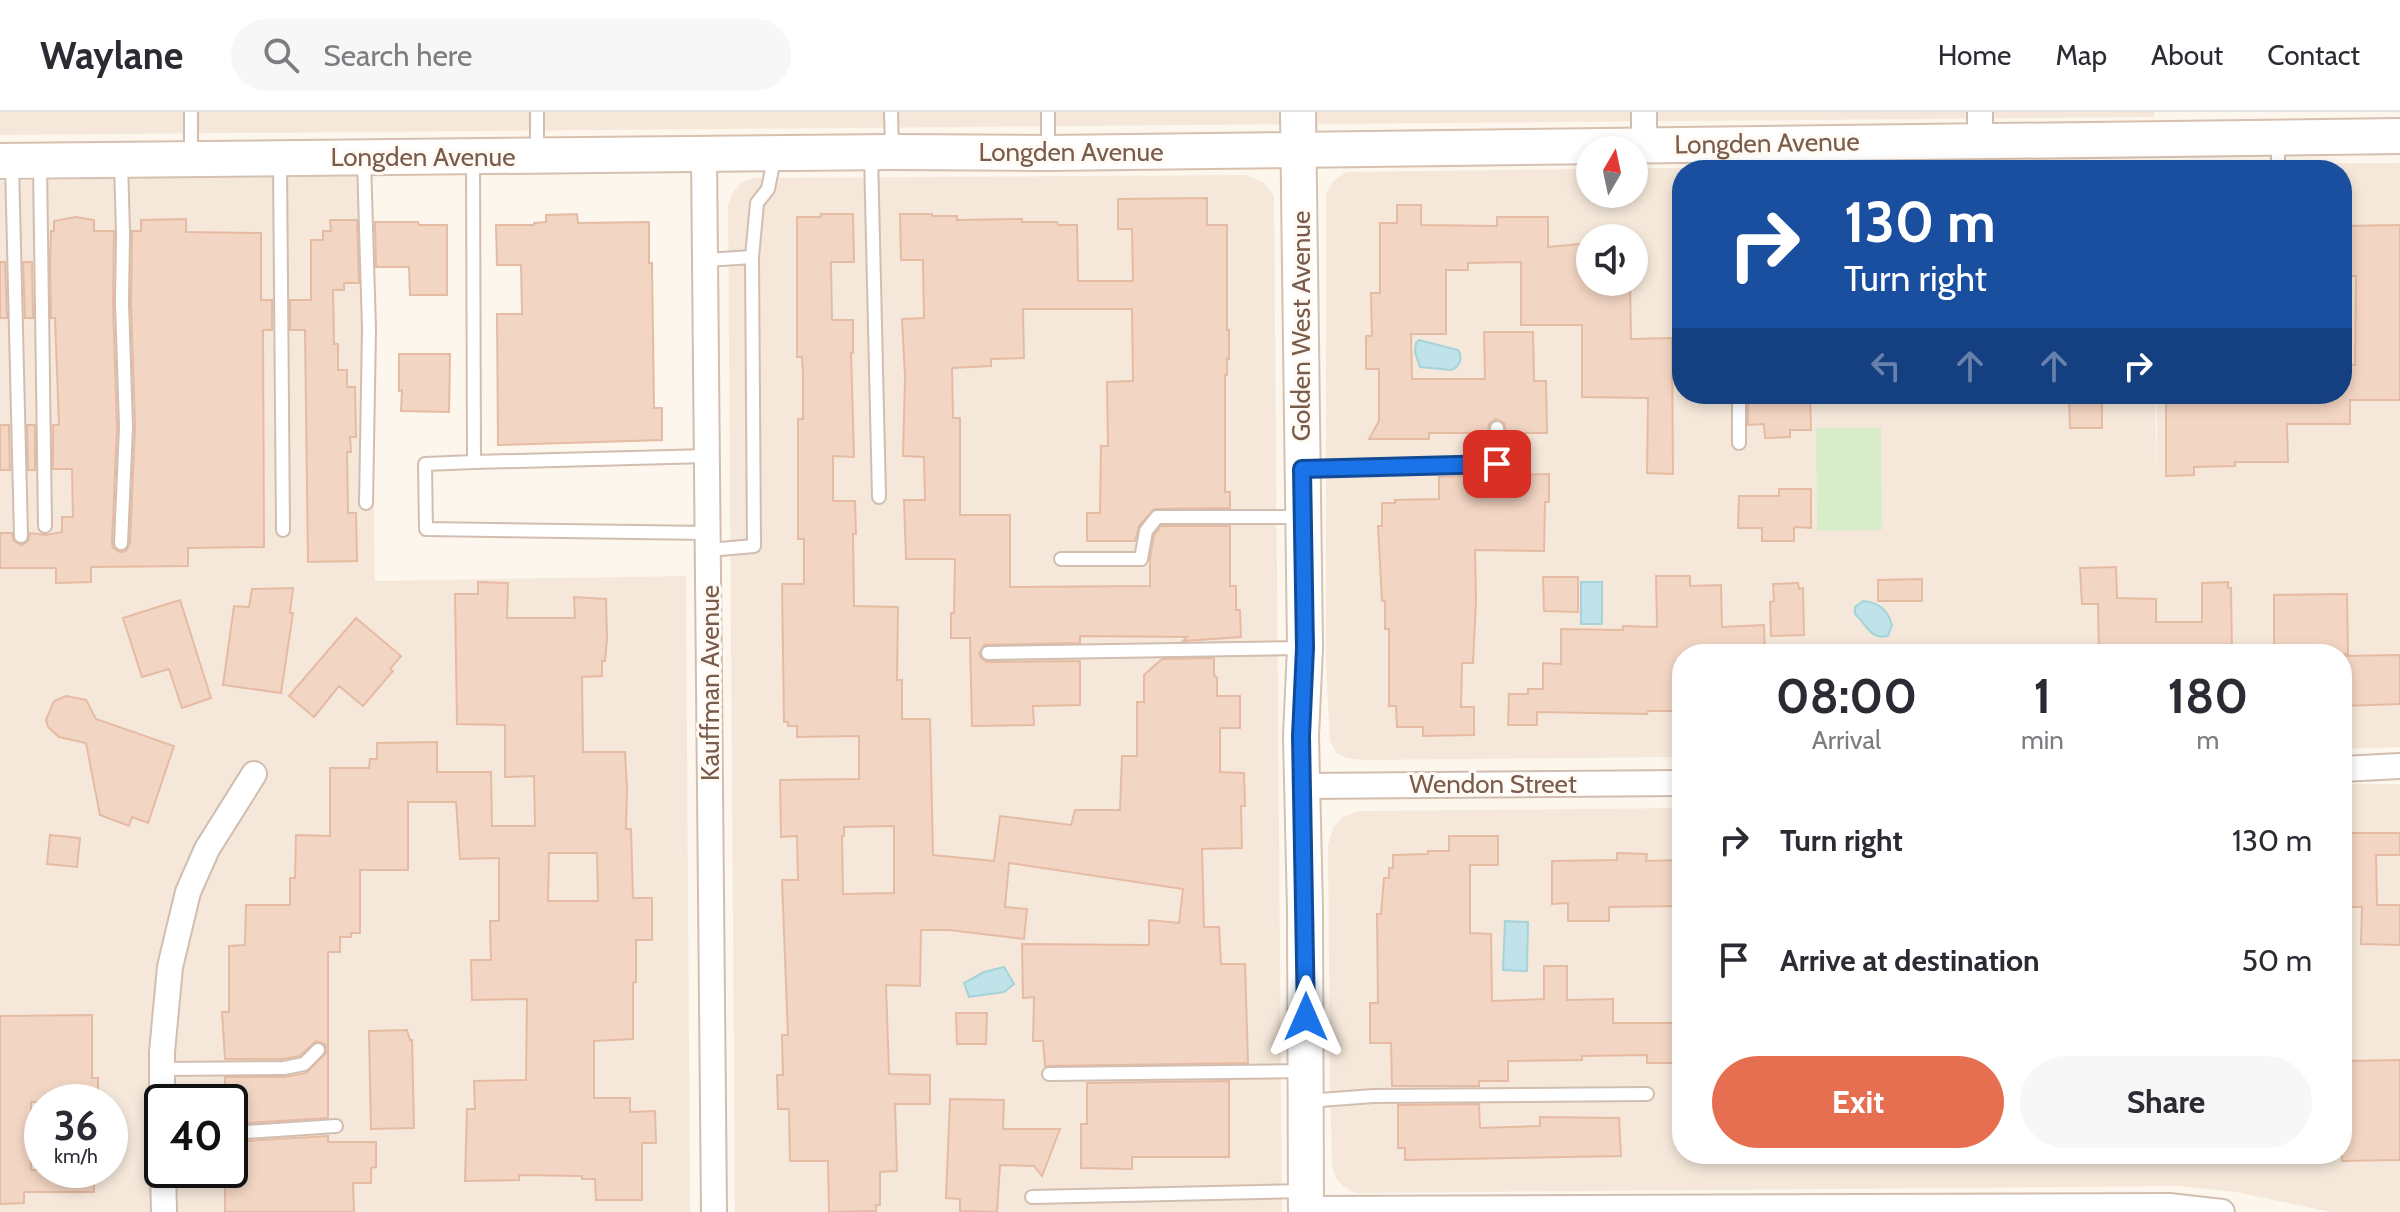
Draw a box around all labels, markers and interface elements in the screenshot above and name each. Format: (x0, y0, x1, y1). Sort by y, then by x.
search box (231, 19, 791, 91)
text: Waylane (40, 32, 183, 79)
icon: search (259, 33, 303, 77)
text: Search here (323, 37, 472, 74)
text: Home (1938, 38, 2011, 72)
text: Map (2055, 38, 2107, 72)
text: About (2151, 38, 2223, 72)
text: Contact (2267, 38, 2360, 72)
street label: Longden Avenue (1674, 125, 1860, 161)
street label: Longden Avenue (978, 136, 1164, 168)
north arrow (1576, 136, 1648, 208)
map controls (1576, 136, 1648, 296)
street label: Longden Avenue (330, 141, 516, 173)
text: 130 m (1844, 188, 1996, 256)
icon: right (1712, 192, 1816, 296)
street label: Golden West Avenue (1285, 211, 1317, 441)
button: sound (1576, 224, 1648, 296)
text: Turn right (1844, 256, 1987, 300)
icon: left (1864, 344, 1908, 388)
icon: ahead (1948, 344, 1992, 388)
icon: ahead (2032, 344, 2076, 388)
icon: right (2116, 344, 2160, 388)
pin (1463, 430, 1531, 498)
icon: arrive (1475, 442, 1519, 486)
street label: Kauffman Avenue (694, 585, 726, 781)
text: 08:00 (1776, 667, 1917, 725)
text: 1 (2033, 667, 2051, 725)
text: 180 (2168, 667, 2248, 725)
text: Arrival (1812, 724, 1881, 756)
text: min (2021, 724, 2064, 756)
text: m (2196, 724, 2219, 756)
street label: Wendon Street (1409, 768, 1577, 800)
icon: right (1712, 818, 1756, 862)
text: Turn right (1780, 822, 1903, 859)
text: 130 m (2232, 822, 2312, 859)
icon: arrive (1712, 938, 1756, 982)
text: Arrive at destination (1780, 942, 2040, 979)
text: 50 m (2242, 942, 2312, 979)
position arrow (1264, 975, 1348, 1059)
button: Exit (1712, 1056, 2004, 1148)
button: Share (2020, 1056, 2312, 1148)
speed limit sign: 40 (144, 1084, 248, 1188)
text: 36 (54, 1101, 98, 1150)
text: km/h (54, 1144, 98, 1168)

